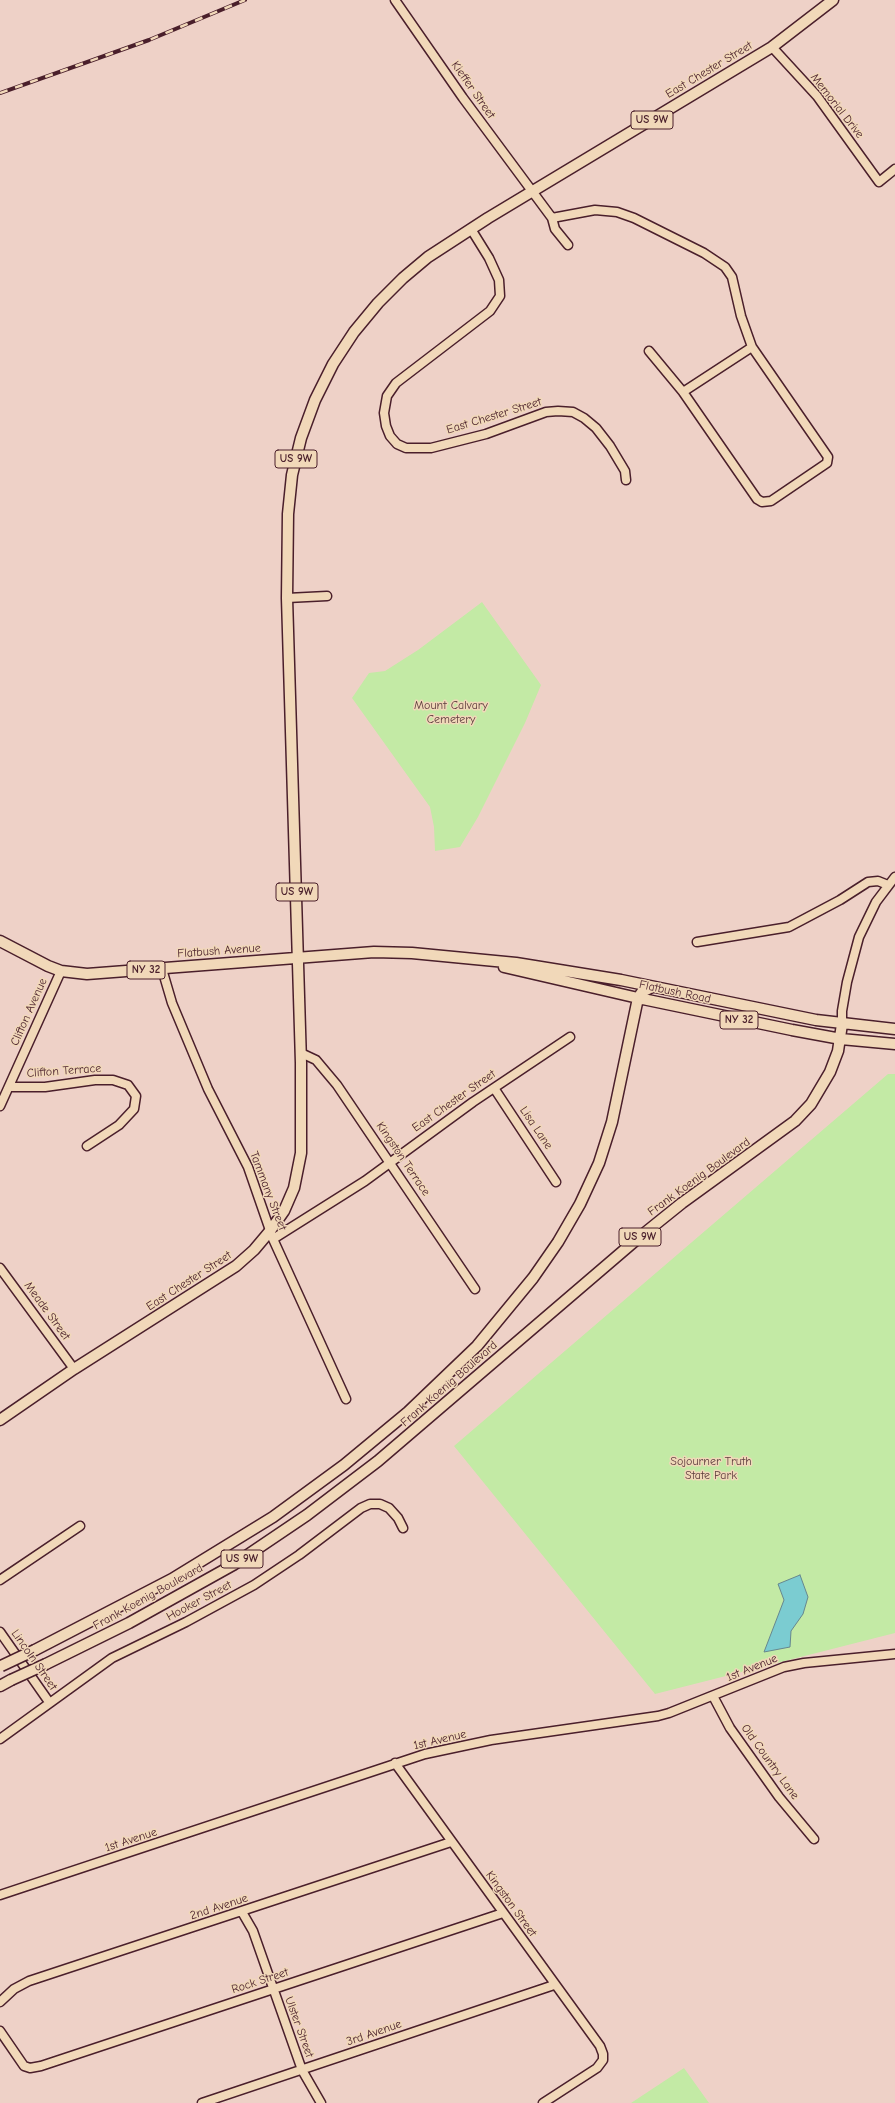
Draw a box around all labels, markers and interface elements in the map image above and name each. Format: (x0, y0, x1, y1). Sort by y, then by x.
street label: East Chester Street (663, 38, 755, 102)
street label: Kieffer Street (448, 59, 498, 121)
street label: Memorial Drive (807, 71, 867, 141)
road number: US 9W (631, 111, 673, 129)
street label: East Chester Street (445, 395, 543, 437)
road number: US 9W (275, 450, 317, 468)
park label: Mount Calvary Cemetery (414, 699, 488, 727)
road number: US 9W (276, 883, 318, 901)
street label: Flatbush Avenue (177, 941, 261, 961)
road number: NY 32 (127, 961, 165, 979)
street label: Clifton Avenue (8, 976, 50, 1048)
street label: Flatbush Road (638, 977, 712, 1007)
road number: NY 32 (720, 1011, 758, 1029)
street label: Clifton Terrace (26, 1061, 102, 1081)
street label: East Chester Street (409, 1067, 499, 1135)
street label: Lisa Lane (516, 1104, 556, 1152)
street label: Kingston Terrace (373, 1119, 433, 1199)
street label: Frank Koenig Boulevard (645, 1135, 753, 1219)
street label: Tammany Street (246, 1149, 290, 1233)
road number: US 9W (619, 1228, 661, 1246)
street label: East Chester Street (144, 1248, 234, 1314)
street label: Meade Street (21, 1279, 73, 1343)
street label: Frank Koenig Boulevard (398, 1338, 500, 1430)
park label: Sojourner Truth State Park (670, 1455, 752, 1483)
road number: US 9W (221, 1550, 263, 1568)
street label: Frank Koenig Boulevard (91, 1561, 205, 1633)
street label: Hooker Street (164, 1578, 234, 1624)
street label: Lincoln Street (8, 1627, 60, 1693)
street label: 1st Avenue (724, 1651, 780, 1685)
street label: Old Country Lane (738, 1722, 802, 1802)
street label: 1st Avenue (412, 1727, 468, 1753)
street label: 1st Avenue (103, 1825, 159, 1855)
street label: Kingston Street (482, 1868, 540, 1940)
street label: 2nd Avenue (188, 1891, 250, 1923)
street label: Rock Street (230, 1965, 290, 1997)
street label: Ulster Street (281, 1995, 317, 2059)
street label: 3rd Avenue (345, 2017, 403, 2049)

